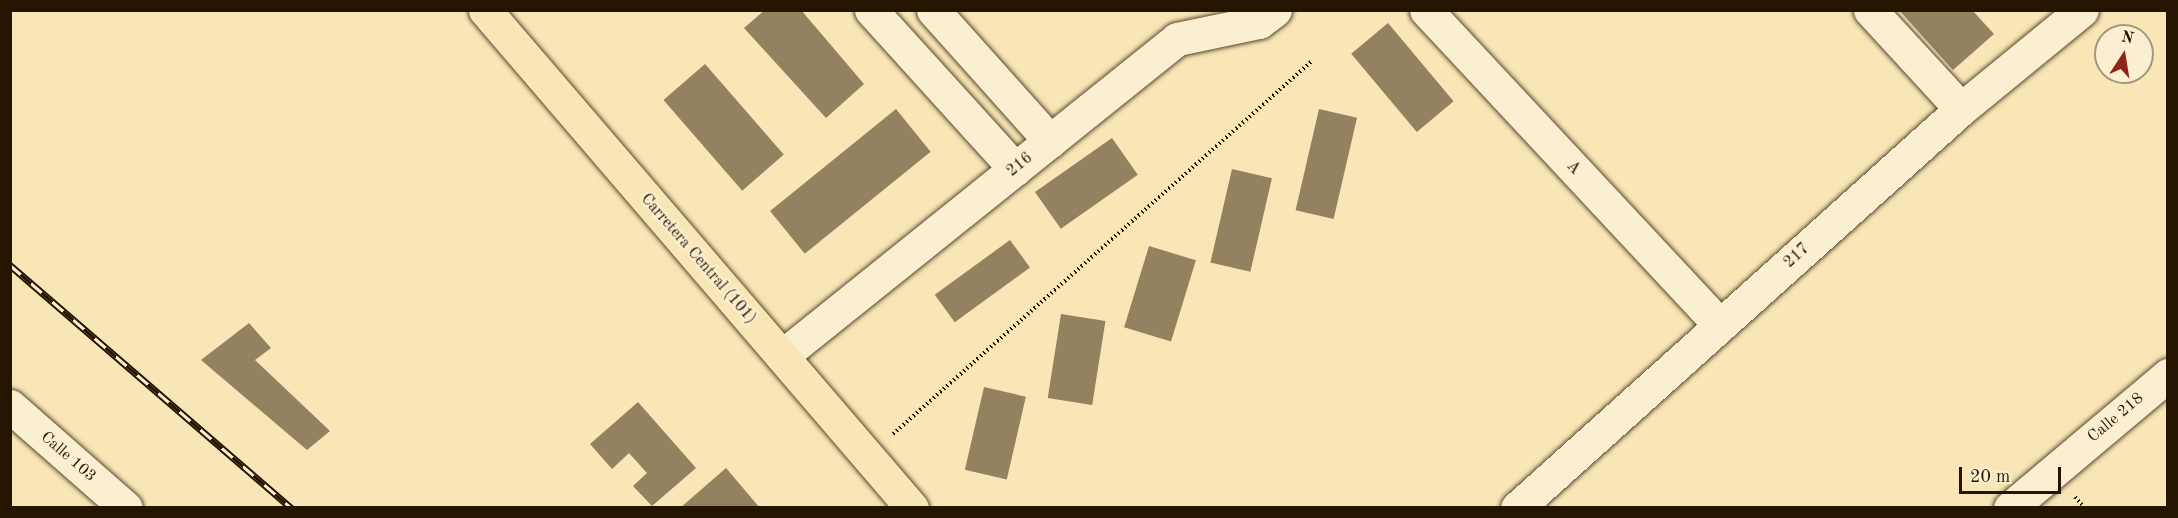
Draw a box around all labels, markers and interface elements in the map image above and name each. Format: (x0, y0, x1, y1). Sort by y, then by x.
north arrow (2094, 24, 2154, 84)
text: N (2120, 29, 2135, 47)
street label: 216 (1003, 149, 1037, 181)
street label: A (1562, 157, 1584, 179)
street label: Carretera Central (101) (636, 190, 760, 328)
street label: 217 (1780, 240, 1814, 272)
street label: Calle 218 (2084, 389, 2148, 447)
street label: Calle 103 (36, 428, 100, 486)
scale bar (1962, 455, 2064, 493)
text: 20 m (1970, 468, 2010, 486)

